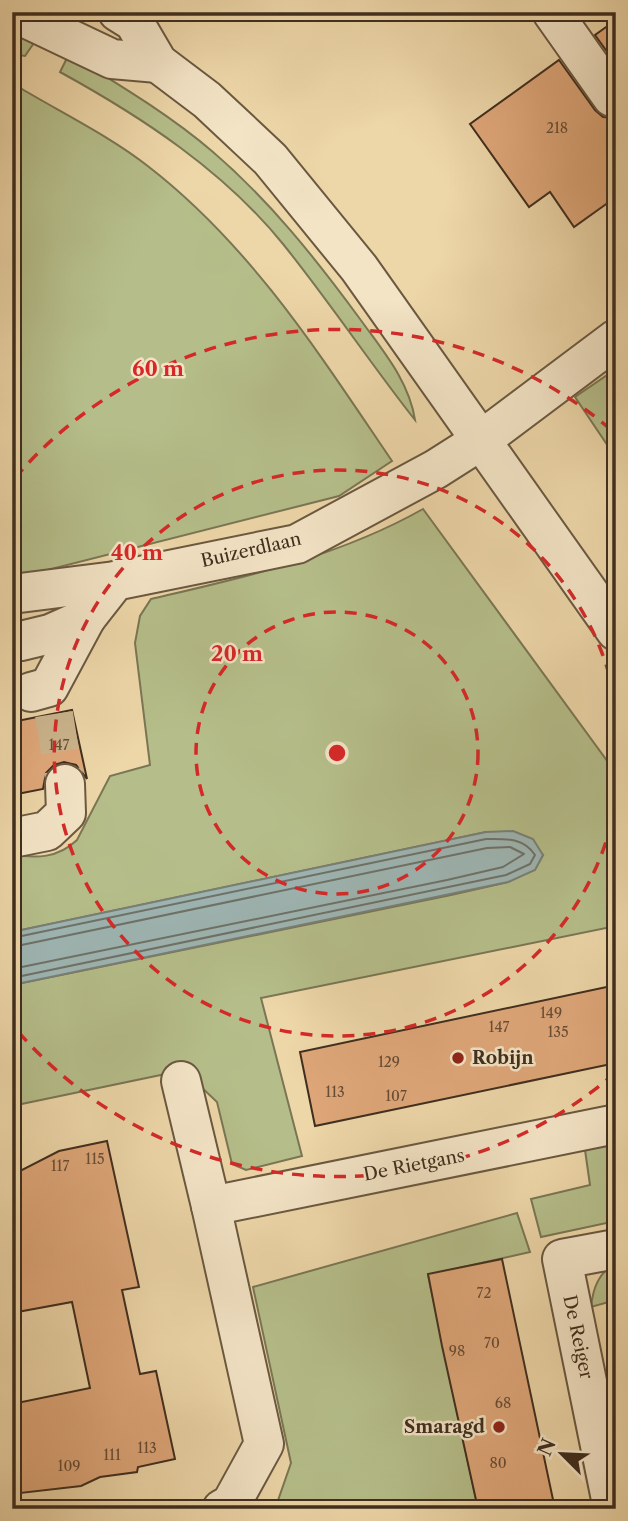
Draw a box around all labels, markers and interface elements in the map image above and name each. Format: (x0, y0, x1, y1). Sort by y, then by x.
house number: 218 (546, 119, 568, 137)
text: 60 m (132, 356, 184, 381)
street label: Buizerdlaan (199, 528, 303, 572)
text: 40 m (111, 540, 163, 565)
text: 20 m (211, 641, 263, 666)
house number: 147 (49, 736, 70, 754)
centre of rings (325, 741, 349, 765)
house number: 149 (540, 1004, 562, 1022)
house number: 147 (489, 1018, 510, 1036)
house number: 135 (547, 1023, 569, 1041)
place label: Robijn (472, 1047, 534, 1069)
marker: Robijn (450, 1050, 466, 1066)
house number: 129 (378, 1053, 400, 1071)
house number: 113 (325, 1083, 345, 1101)
house number: 107 (385, 1087, 407, 1105)
street label: De Rietgans (362, 1144, 466, 1186)
house number: 115 (85, 1150, 105, 1168)
house number: 117 (51, 1157, 69, 1175)
house number: 72 (477, 1284, 491, 1302)
street label: De Reiger (558, 1293, 598, 1381)
house number: 70 (484, 1334, 500, 1352)
house number: 98 (449, 1342, 465, 1360)
house number: 68 (495, 1394, 511, 1412)
place label: Smaragd (404, 1416, 485, 1438)
marker: Smaragd (491, 1419, 507, 1435)
north arrow (526, 1420, 596, 1490)
text: N (533, 1435, 561, 1460)
house number: 113 (137, 1439, 157, 1457)
house number: 111 (103, 1446, 121, 1464)
house number: 80 (489, 1454, 507, 1472)
house number: 109 (58, 1457, 80, 1475)

